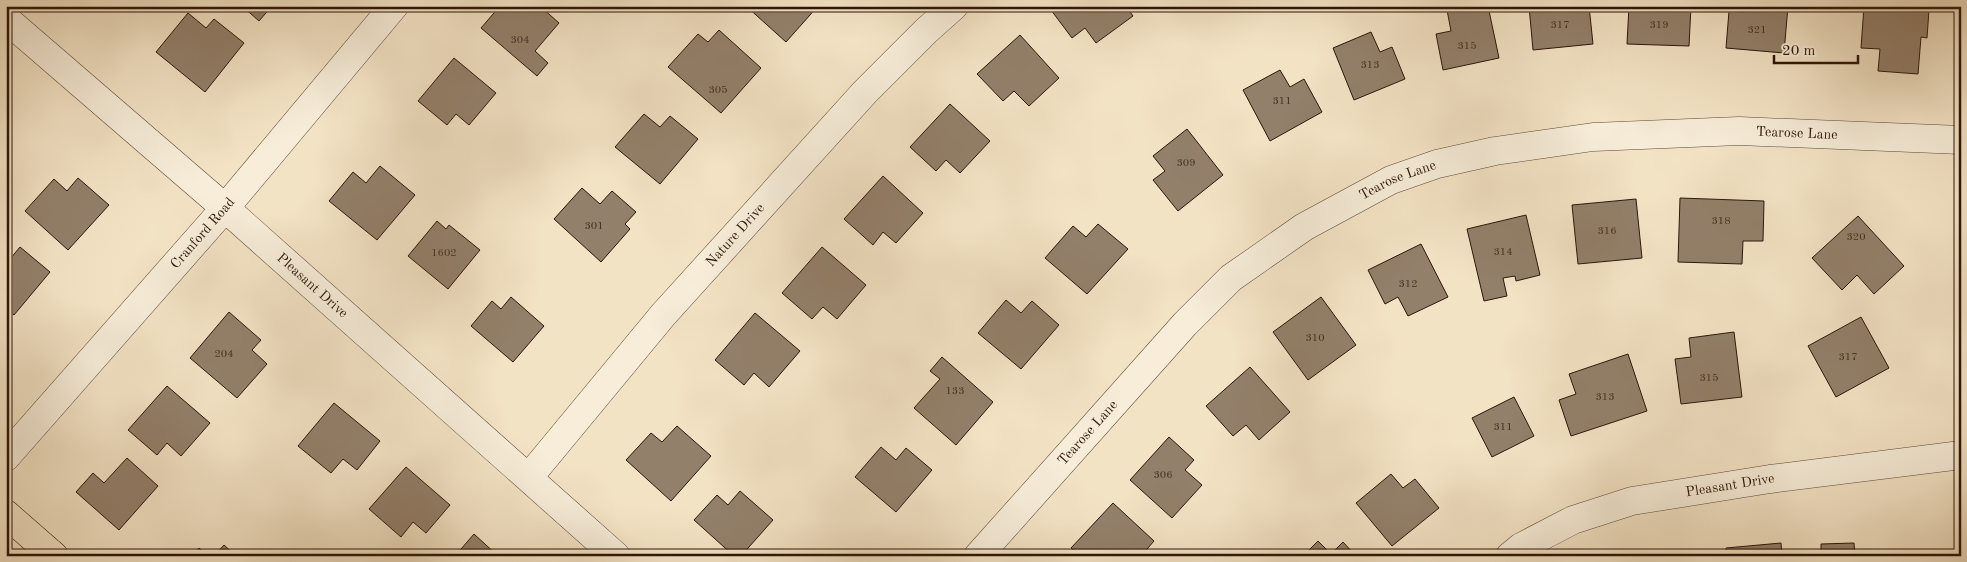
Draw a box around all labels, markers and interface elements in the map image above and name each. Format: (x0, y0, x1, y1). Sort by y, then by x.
house number: 317 (1550, 20, 1570, 31)
house number: 319 (1649, 20, 1669, 31)
house number: 321 (1747, 25, 1767, 36)
scale bar (1774, 32, 1858, 64)
house number: 304 (510, 35, 530, 46)
house number: 315 (1457, 41, 1477, 52)
text: 20 m (1782, 44, 1816, 59)
house number: 313 (1360, 60, 1380, 71)
house number: 305 (708, 85, 728, 96)
house number: 311 (1272, 96, 1292, 107)
street label: Tearose Lane (1756, 125, 1838, 142)
house number: 309 (1176, 158, 1196, 169)
street label: Tearose Lane (1357, 158, 1438, 203)
street label: Cranford Road (168, 195, 237, 271)
street label: Nature Drive (703, 201, 767, 269)
house number: 318 (1711, 216, 1731, 227)
house number: 301 (584, 221, 604, 232)
house number: 316 (1597, 226, 1617, 237)
house number: 320 (1846, 232, 1866, 243)
house number: 314 (1493, 247, 1513, 258)
house number: 1602 (431, 248, 457, 259)
street label: Pleasant Drive (274, 251, 350, 321)
house number: 312 (1398, 279, 1418, 290)
house number: 310 (1305, 333, 1325, 344)
house number: 204 (214, 349, 234, 360)
house number: 317 (1838, 352, 1858, 363)
house number: 315 (1699, 373, 1719, 384)
house number: 133 (945, 386, 965, 397)
house number: 313 (1595, 392, 1615, 403)
street label: Tearose Lane (1055, 398, 1120, 468)
house number: 311 (1493, 422, 1513, 433)
house number: 306 (1153, 470, 1173, 481)
street label: Pleasant Drive (1685, 472, 1775, 499)

